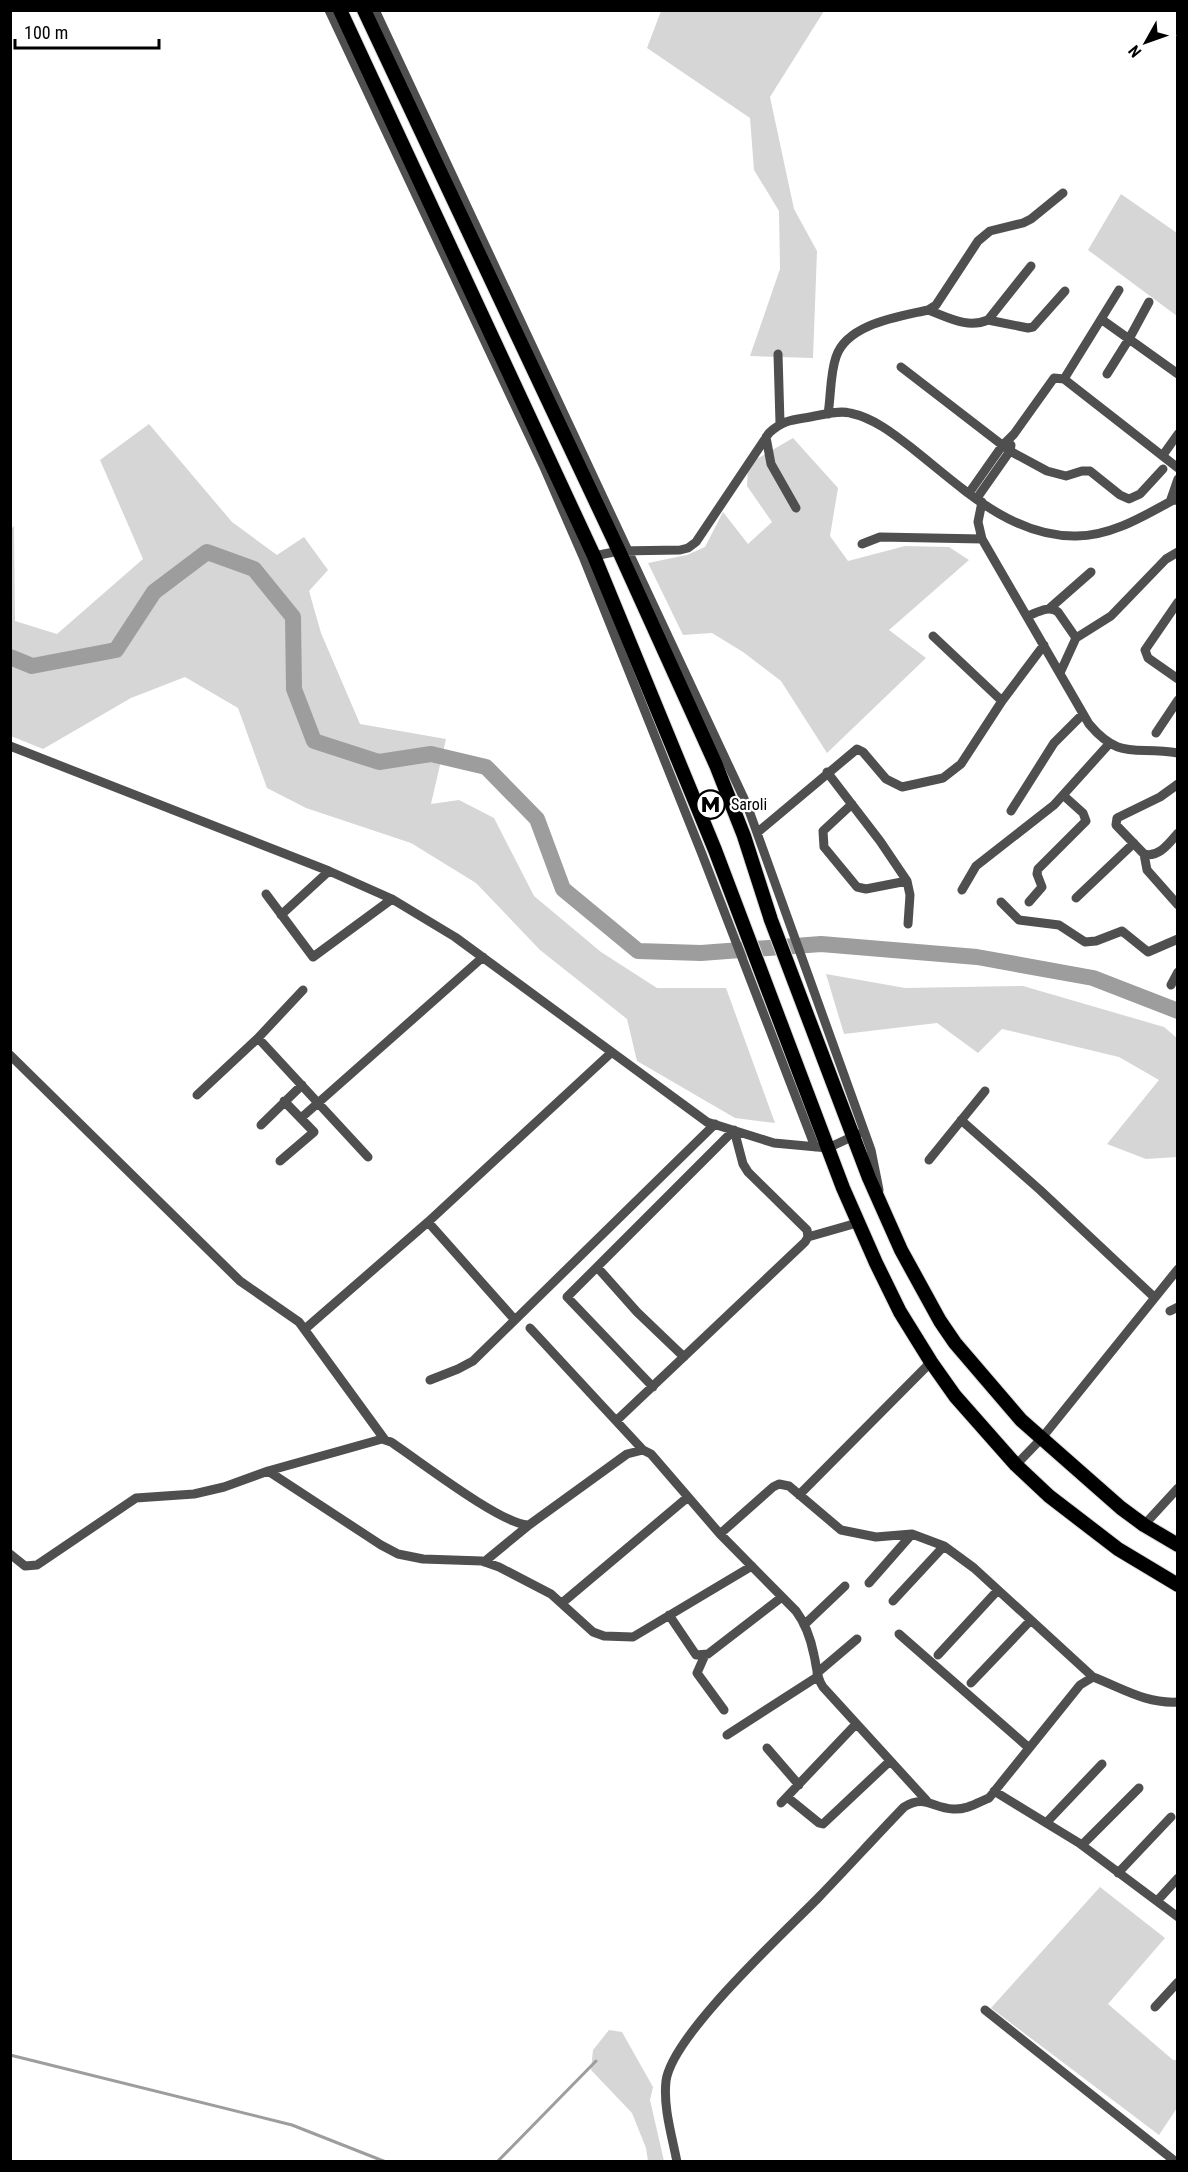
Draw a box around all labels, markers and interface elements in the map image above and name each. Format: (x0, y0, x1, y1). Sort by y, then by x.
scale bar (15, 12, 159, 50)
north arrow (1116, 12, 1176, 72)
text: 100 m (24, 22, 68, 43)
text: N (1124, 41, 1145, 61)
metro station icon: Saroli (694, 788, 726, 820)
place label: Saroli (731, 795, 767, 814)

